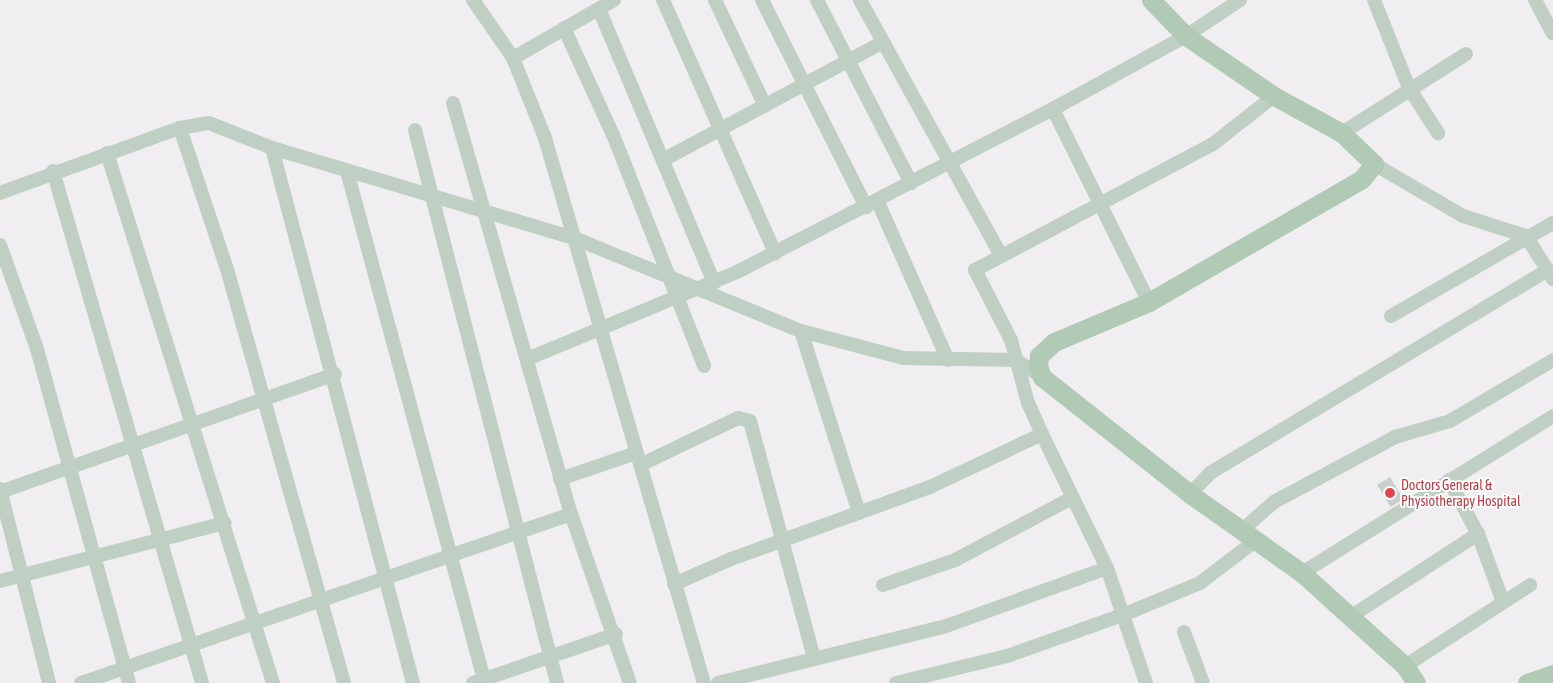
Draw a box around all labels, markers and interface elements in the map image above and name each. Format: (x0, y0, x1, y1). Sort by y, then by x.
place label: Doctors General & Physiotherapy Hospital (1401, 477, 1521, 510)
marker: Doctors General & Physiotherapy Hospital (1383, 486, 1397, 500)

